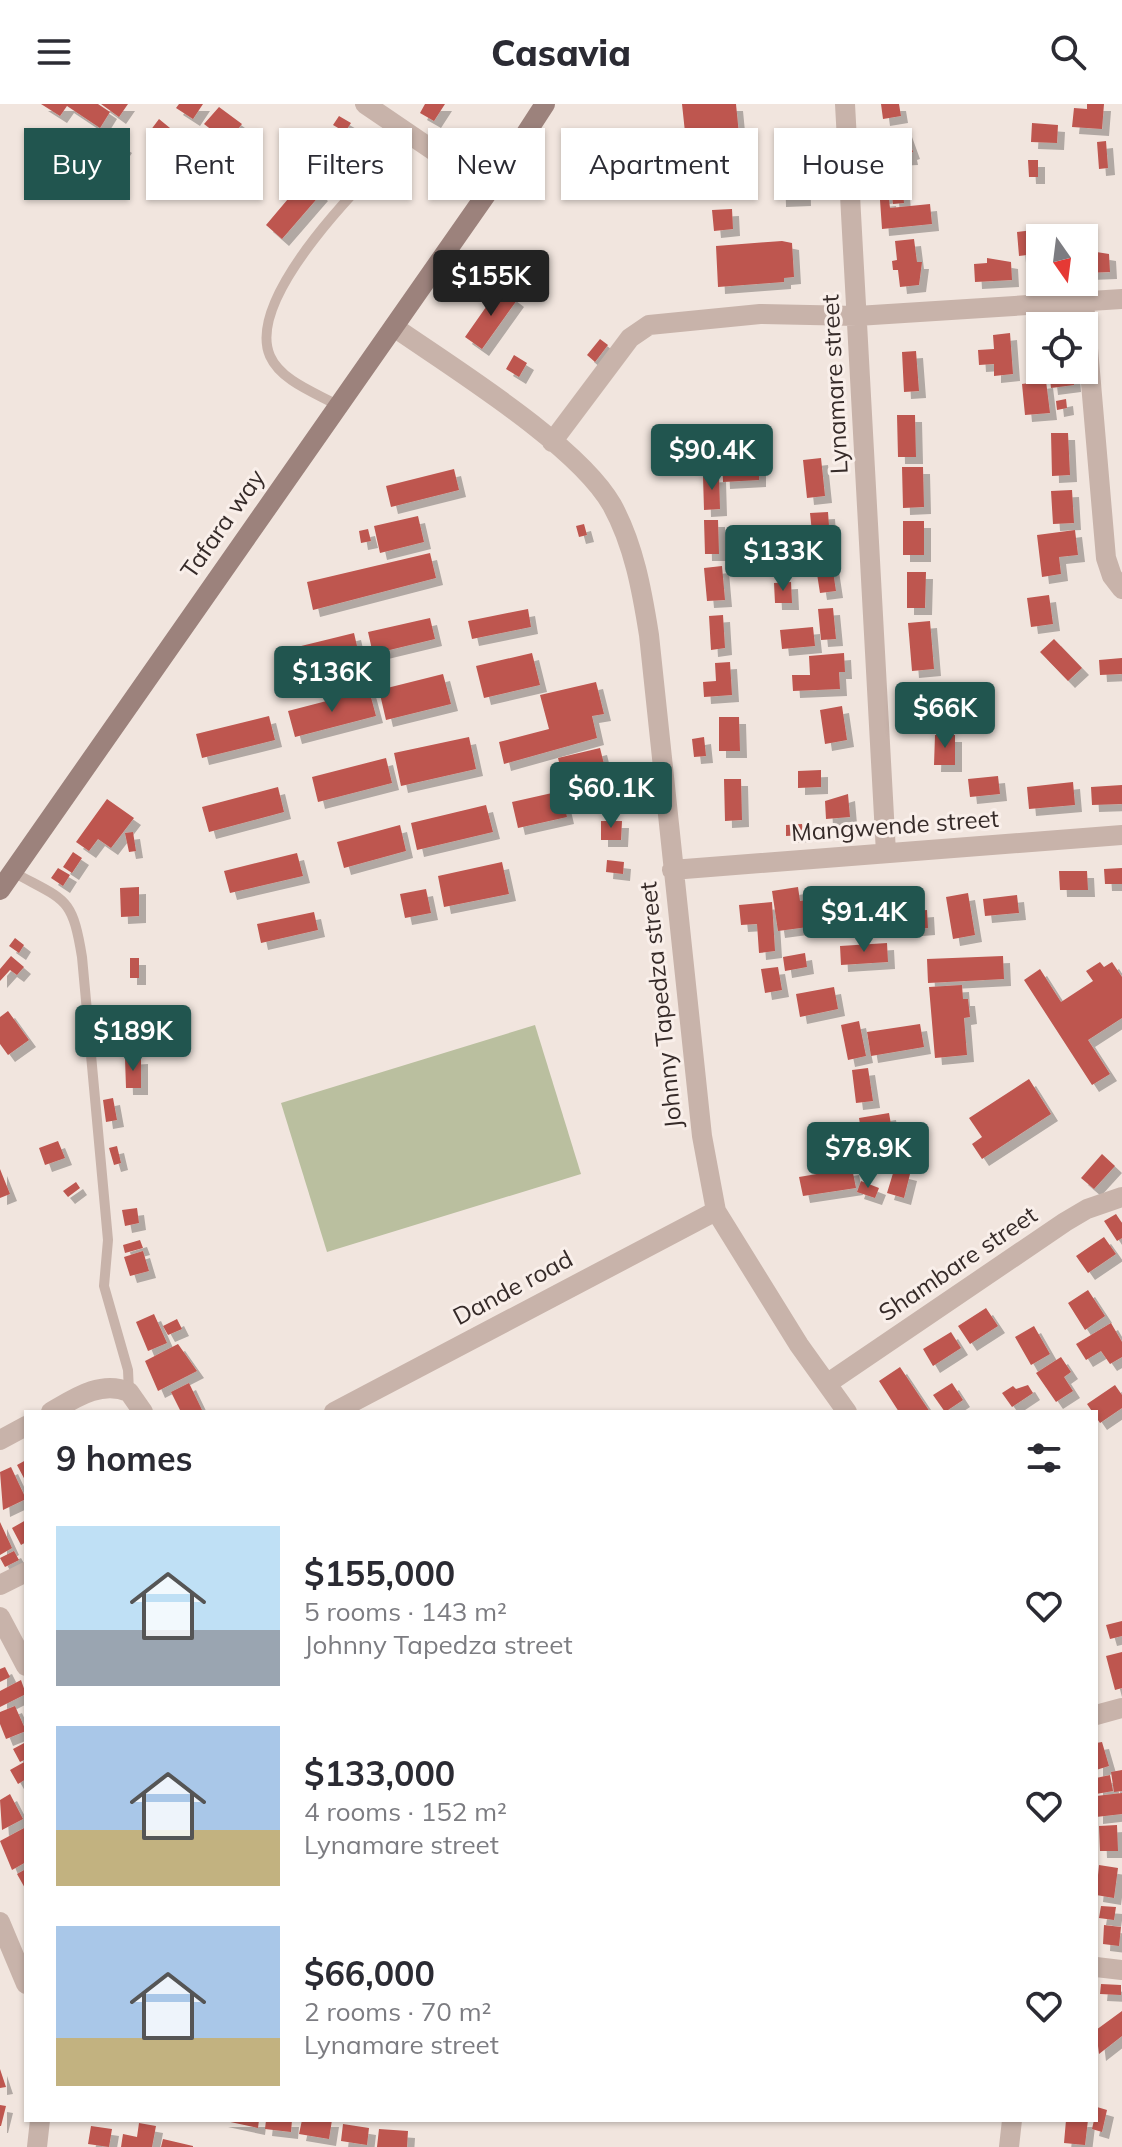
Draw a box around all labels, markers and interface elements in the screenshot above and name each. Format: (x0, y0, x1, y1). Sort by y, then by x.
icon: menu (32, 30, 76, 74)
text: Casavia (491, 30, 631, 75)
icon: search (1046, 30, 1090, 74)
chip: Buy (24, 128, 130, 200)
chip: Rent (146, 128, 263, 200)
chip: Filters (279, 128, 412, 200)
chip: New (428, 128, 545, 200)
chip: Apartment (561, 128, 758, 200)
chip: House (774, 128, 912, 200)
north arrow (1026, 224, 1098, 296)
map controls (1026, 224, 1098, 384)
pin: $155K (435, 250, 547, 318)
text: $155K (451, 259, 531, 292)
street label: Lynamare street (814, 293, 854, 475)
button: locate (1026, 312, 1098, 384)
pin: $90.4K (647, 424, 777, 492)
text: $90.4K (669, 433, 755, 466)
street label: Tafara way (174, 463, 271, 584)
pin: $133K (727, 525, 839, 593)
text: $133K (743, 534, 823, 567)
pin: $136K (276, 646, 388, 714)
text: $136K (292, 655, 372, 688)
pin: $66K (898, 682, 992, 750)
text: $66K (913, 691, 977, 724)
pin: $60.1K (546, 762, 676, 830)
text: $60.1K (568, 771, 654, 804)
street label: Mangwende street (790, 803, 1000, 847)
street label: Johnny Tapedza street (632, 880, 688, 1130)
pin: $91.4K (799, 886, 929, 954)
text: $91.4K (821, 895, 907, 928)
pin: $189K (77, 1005, 189, 1073)
text: $189K (93, 1014, 173, 1047)
pin: $78.9K (803, 1122, 933, 1190)
text: $78.9K (825, 1131, 911, 1164)
street label: Shambare street (873, 1199, 1042, 1327)
street label: Dande road (448, 1243, 577, 1331)
icon: filters (1022, 1436, 1066, 1480)
text: 9 homes (56, 1437, 193, 1480)
text: $155,000 (304, 1552, 455, 1595)
icon: home (120, 1558, 216, 1654)
icon: heart (1022, 1584, 1066, 1628)
text: 5 rooms · 143 m² (304, 1595, 507, 1628)
text: Johnny Tapedza street (304, 1628, 573, 1661)
text: $133,000 (304, 1752, 455, 1795)
icon: home (120, 1758, 216, 1854)
icon: heart (1022, 1784, 1066, 1828)
text: 4 rooms · 152 m² (304, 1795, 507, 1828)
text: Lynamare street (304, 1828, 499, 1861)
text: $66,000 (304, 1952, 435, 1995)
icon: home (120, 1958, 216, 2054)
icon: heart (1022, 1984, 1066, 2028)
text: 2 rooms · 70 m² (304, 1995, 491, 2028)
text: Lynamare street (304, 2028, 499, 2061)

